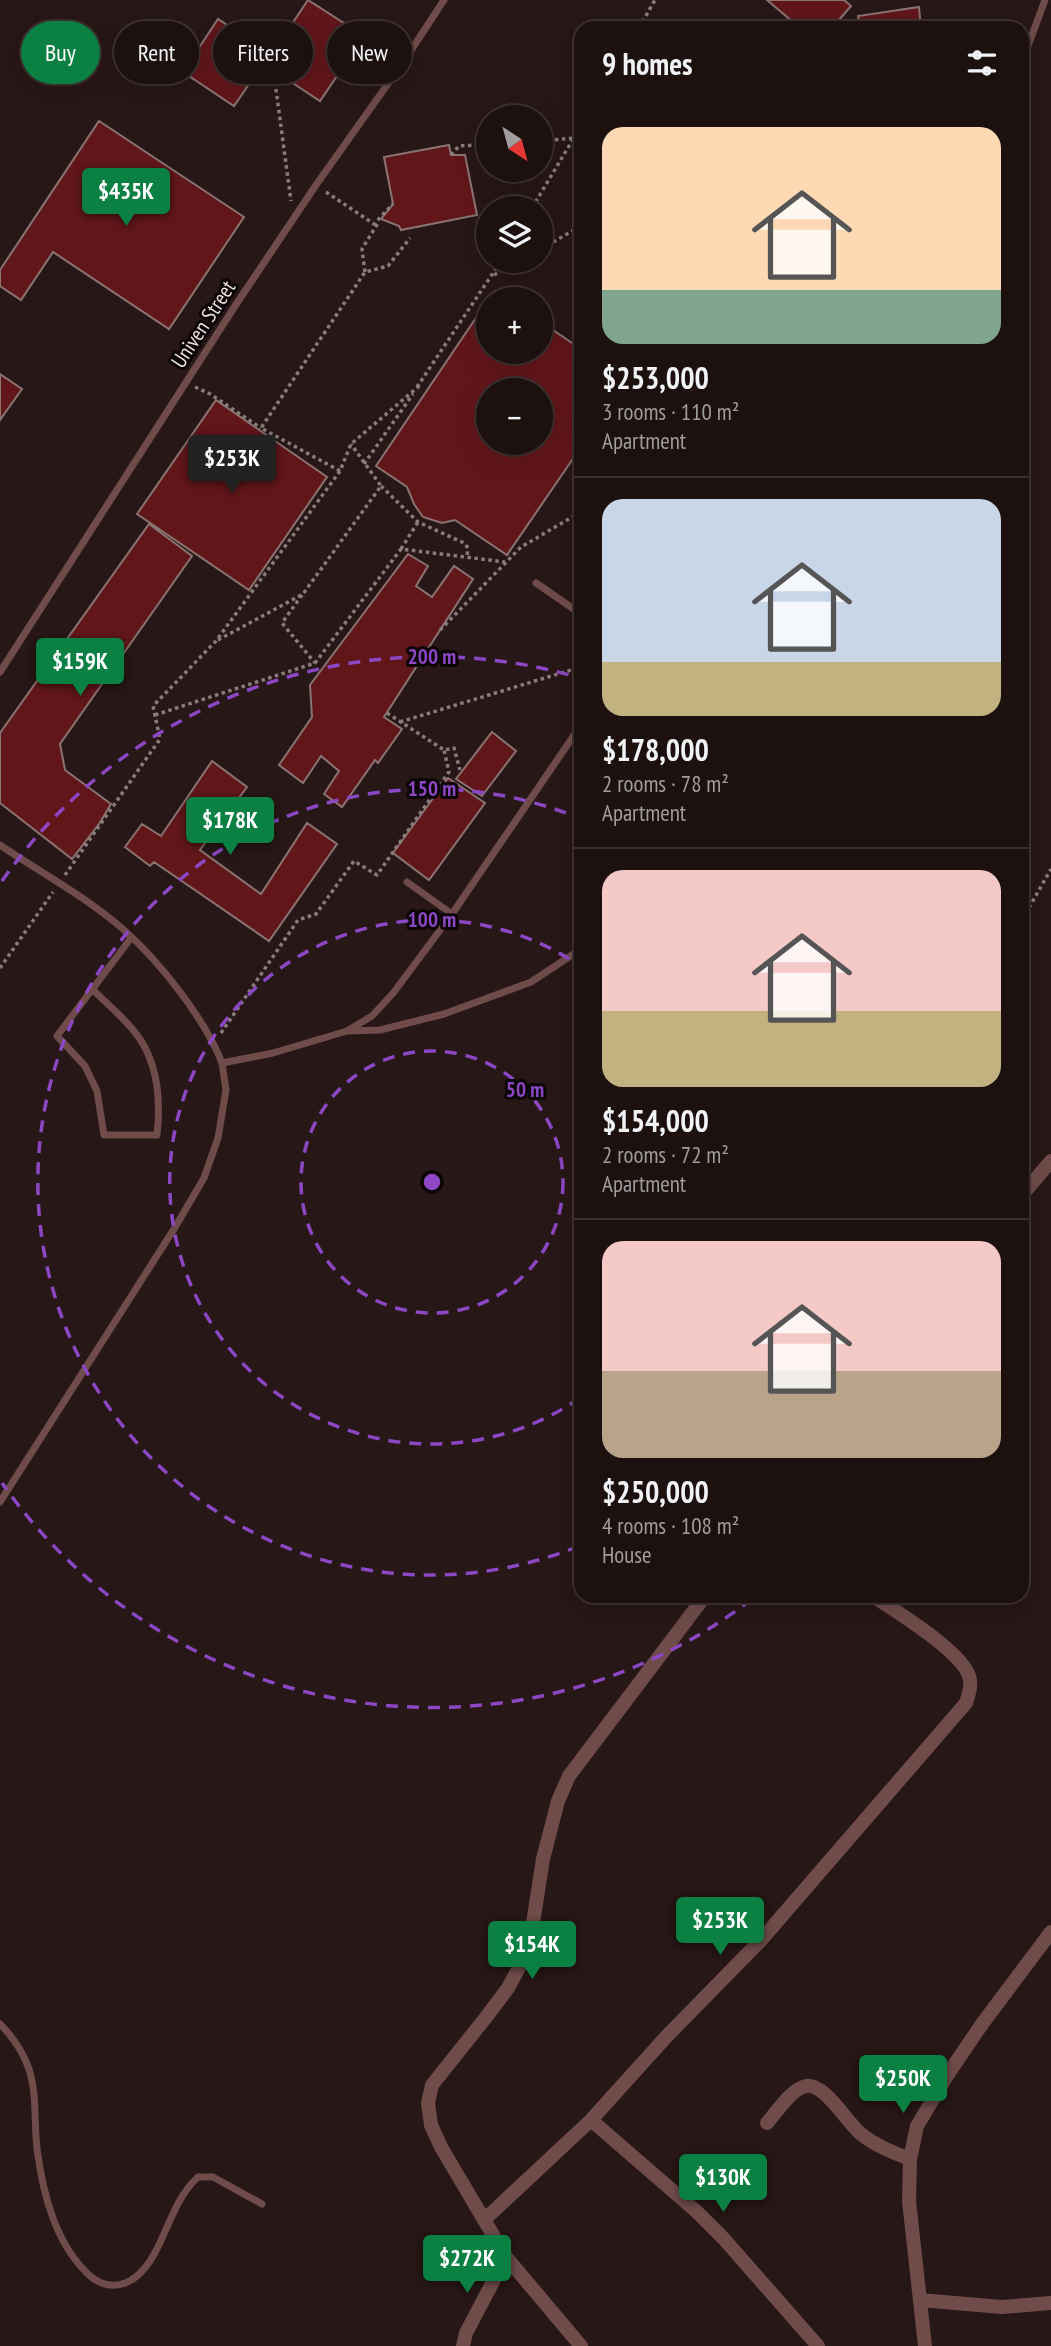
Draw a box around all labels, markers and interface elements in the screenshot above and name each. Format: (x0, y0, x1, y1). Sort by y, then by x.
chip: Buy (21, 21, 100, 84)
chip: Rent (114, 21, 199, 84)
chip: Filters (213, 21, 313, 84)
chip: New (327, 21, 412, 84)
text: 9 homes (602, 44, 693, 83)
icon: filters (963, 44, 1001, 82)
north arrow (476, 105, 553, 182)
map controls (476, 105, 553, 455)
pin: $435K (77, 168, 175, 228)
icon: home (739, 172, 865, 298)
text: $435K (98, 176, 154, 205)
button: layers (476, 196, 553, 273)
street label: Univen Street (165, 275, 241, 373)
button: + (476, 287, 553, 364)
text: $253,000 (602, 358, 709, 397)
button: − (476, 378, 553, 455)
text: 3 rooms · 110 m² (602, 397, 739, 426)
text: Apartment (602, 426, 686, 455)
pin: $253K (183, 435, 281, 495)
text: $253K (204, 443, 260, 472)
icon: home (739, 544, 865, 670)
pin: $159K (31, 638, 129, 698)
text: 200 m (408, 643, 456, 670)
text: $159K (52, 646, 108, 675)
text: $178,000 (602, 730, 709, 769)
text: 2 rooms · 78 m² (602, 769, 729, 798)
text: 150 m (408, 775, 456, 802)
pin: $178K (181, 798, 279, 857)
text: Apartment (602, 798, 686, 827)
text: $178K (202, 805, 258, 834)
text: 100 m (408, 906, 456, 933)
icon: home (739, 915, 865, 1041)
text: 50 m (506, 1076, 544, 1103)
text: $154,000 (602, 1101, 709, 1140)
text: 2 rooms · 72 m² (602, 1140, 729, 1169)
text: Apartment (602, 1169, 686, 1198)
centre of rings (420, 1170, 444, 1194)
icon: home (739, 1286, 865, 1412)
text: $250,000 (602, 1472, 709, 1511)
text: 4 rooms · 108 m² (602, 1511, 739, 1540)
text: House (602, 1540, 652, 1569)
pin: $253K (671, 1898, 769, 1957)
text: $253K (692, 1905, 748, 1934)
pin: $154K (483, 1922, 581, 1981)
text: $154K (504, 1929, 560, 1958)
pin: $250K (854, 2056, 952, 2115)
text: $250K (875, 2063, 931, 2092)
pin: $130K (674, 2154, 772, 2214)
text: $130K (695, 2162, 751, 2191)
pin: $272K (418, 2236, 516, 2295)
text: $272K (439, 2243, 495, 2272)

